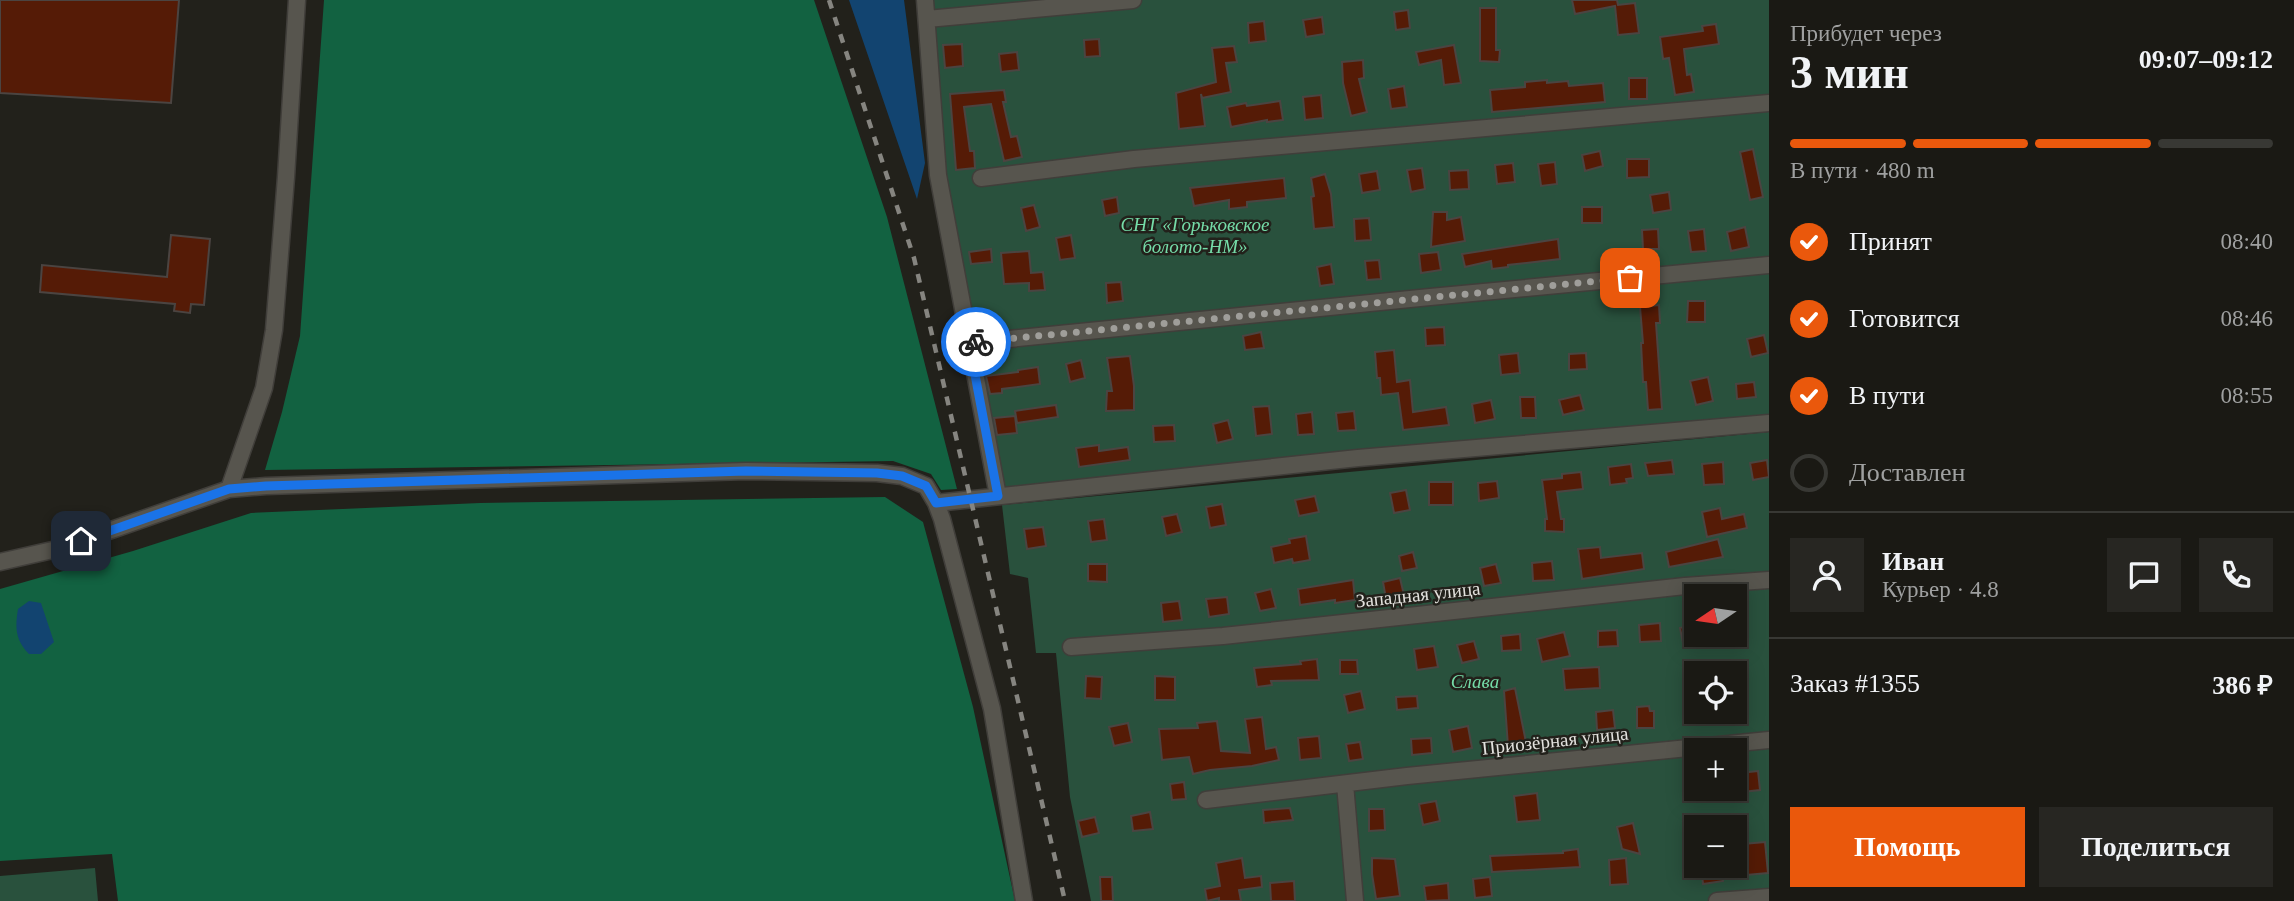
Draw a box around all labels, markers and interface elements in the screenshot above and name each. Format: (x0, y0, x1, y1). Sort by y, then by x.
text: Прибудет через (1790, 21, 1942, 46)
text: 09:07–09:12 (2139, 45, 2273, 74)
text: 3 мин (1790, 47, 1909, 98)
text: В пути · 480 m (1790, 158, 1935, 183)
park label: СНТ «Горьковское болото-НМ» (1121, 214, 1269, 257)
icon: check (1790, 223, 1828, 261)
text: Принят (1849, 227, 1932, 256)
text: 08:40 (2221, 229, 2273, 254)
pin (1600, 248, 1660, 308)
icon: bag (1611, 259, 1649, 297)
icon: check (1790, 300, 1828, 338)
text: Готовится (1849, 304, 1960, 333)
text: 08:46 (2221, 306, 2273, 331)
courier (941, 307, 1011, 377)
icon: bike (957, 323, 995, 361)
icon: check (1790, 377, 1828, 415)
text: В пути (1849, 381, 1925, 410)
text: 08:55 (2221, 383, 2273, 408)
text: Доставлен (1849, 458, 1966, 487)
pin (51, 511, 111, 571)
icon: home (62, 522, 100, 560)
button: person (1790, 538, 1864, 612)
button: chat (2107, 538, 2181, 612)
button: phone (2199, 538, 2273, 612)
text: Иван (1882, 547, 1944, 576)
street label: Западная улица (1355, 577, 1482, 611)
text: Курьер · 4.8 (1882, 577, 1999, 602)
north arrow (1684, 584, 1746, 648)
map controls (1684, 584, 1747, 878)
button: locate (1684, 661, 1747, 724)
text: Заказ #1355 (1790, 669, 1920, 698)
park label: Слава (1451, 671, 1499, 692)
text: 386 ₽ (2212, 671, 2273, 700)
street label: Приозёрная улица (1481, 722, 1630, 759)
button: + (1684, 738, 1747, 801)
button: Помощь (1790, 807, 2025, 887)
button: Поделиться (2039, 807, 2273, 887)
button: − (1684, 815, 1747, 878)

